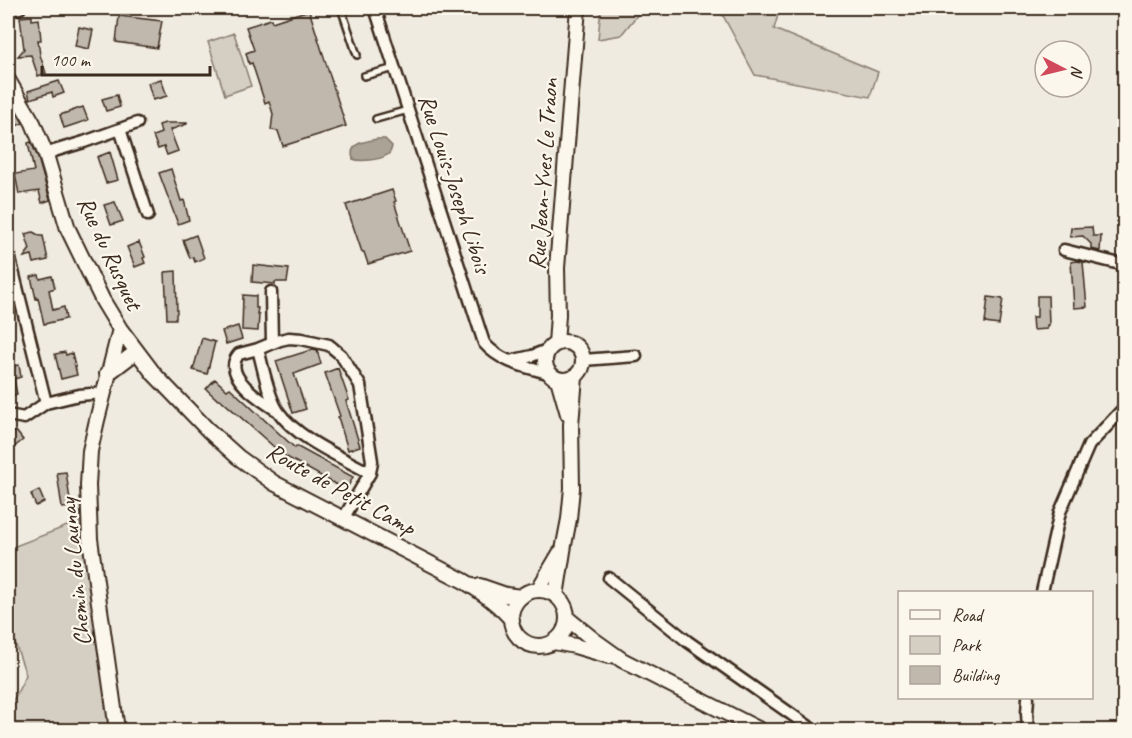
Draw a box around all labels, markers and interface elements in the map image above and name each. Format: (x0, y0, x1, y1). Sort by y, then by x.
scale bar (42, 39, 210, 77)
north arrow (1033, 39, 1093, 99)
text: 100 m (51, 49, 92, 71)
text: N (1066, 65, 1087, 80)
street label: Rue Jean-Yves Le Traon (521, 76, 565, 271)
street label: Rue Louis-Joseph Libois (412, 91, 499, 279)
street label: Rue du Rusquet (71, 192, 150, 316)
street label: Route de Petit Camp (261, 436, 422, 543)
street label: Chemin du Launay (52, 495, 98, 647)
legend (898, 591, 1093, 699)
text: Road (952, 604, 985, 626)
text: Park (952, 634, 982, 656)
text: Building (952, 664, 1001, 686)

